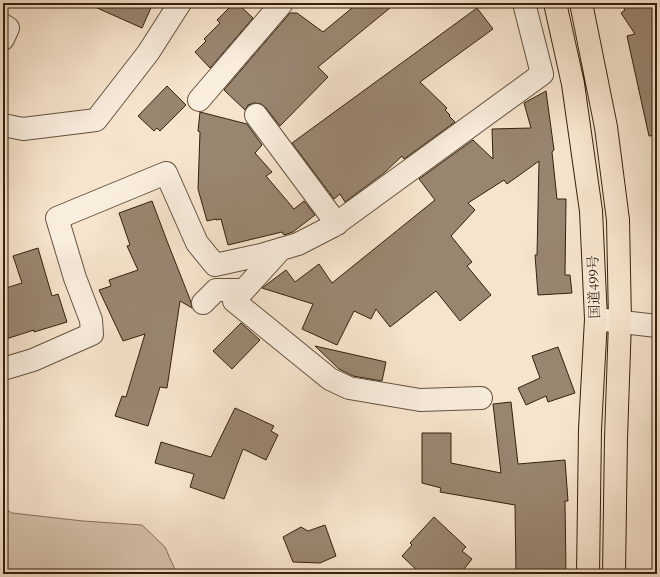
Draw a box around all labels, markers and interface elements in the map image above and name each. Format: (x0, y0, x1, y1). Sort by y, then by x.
street label: 国道499号 (583, 255, 605, 319)

